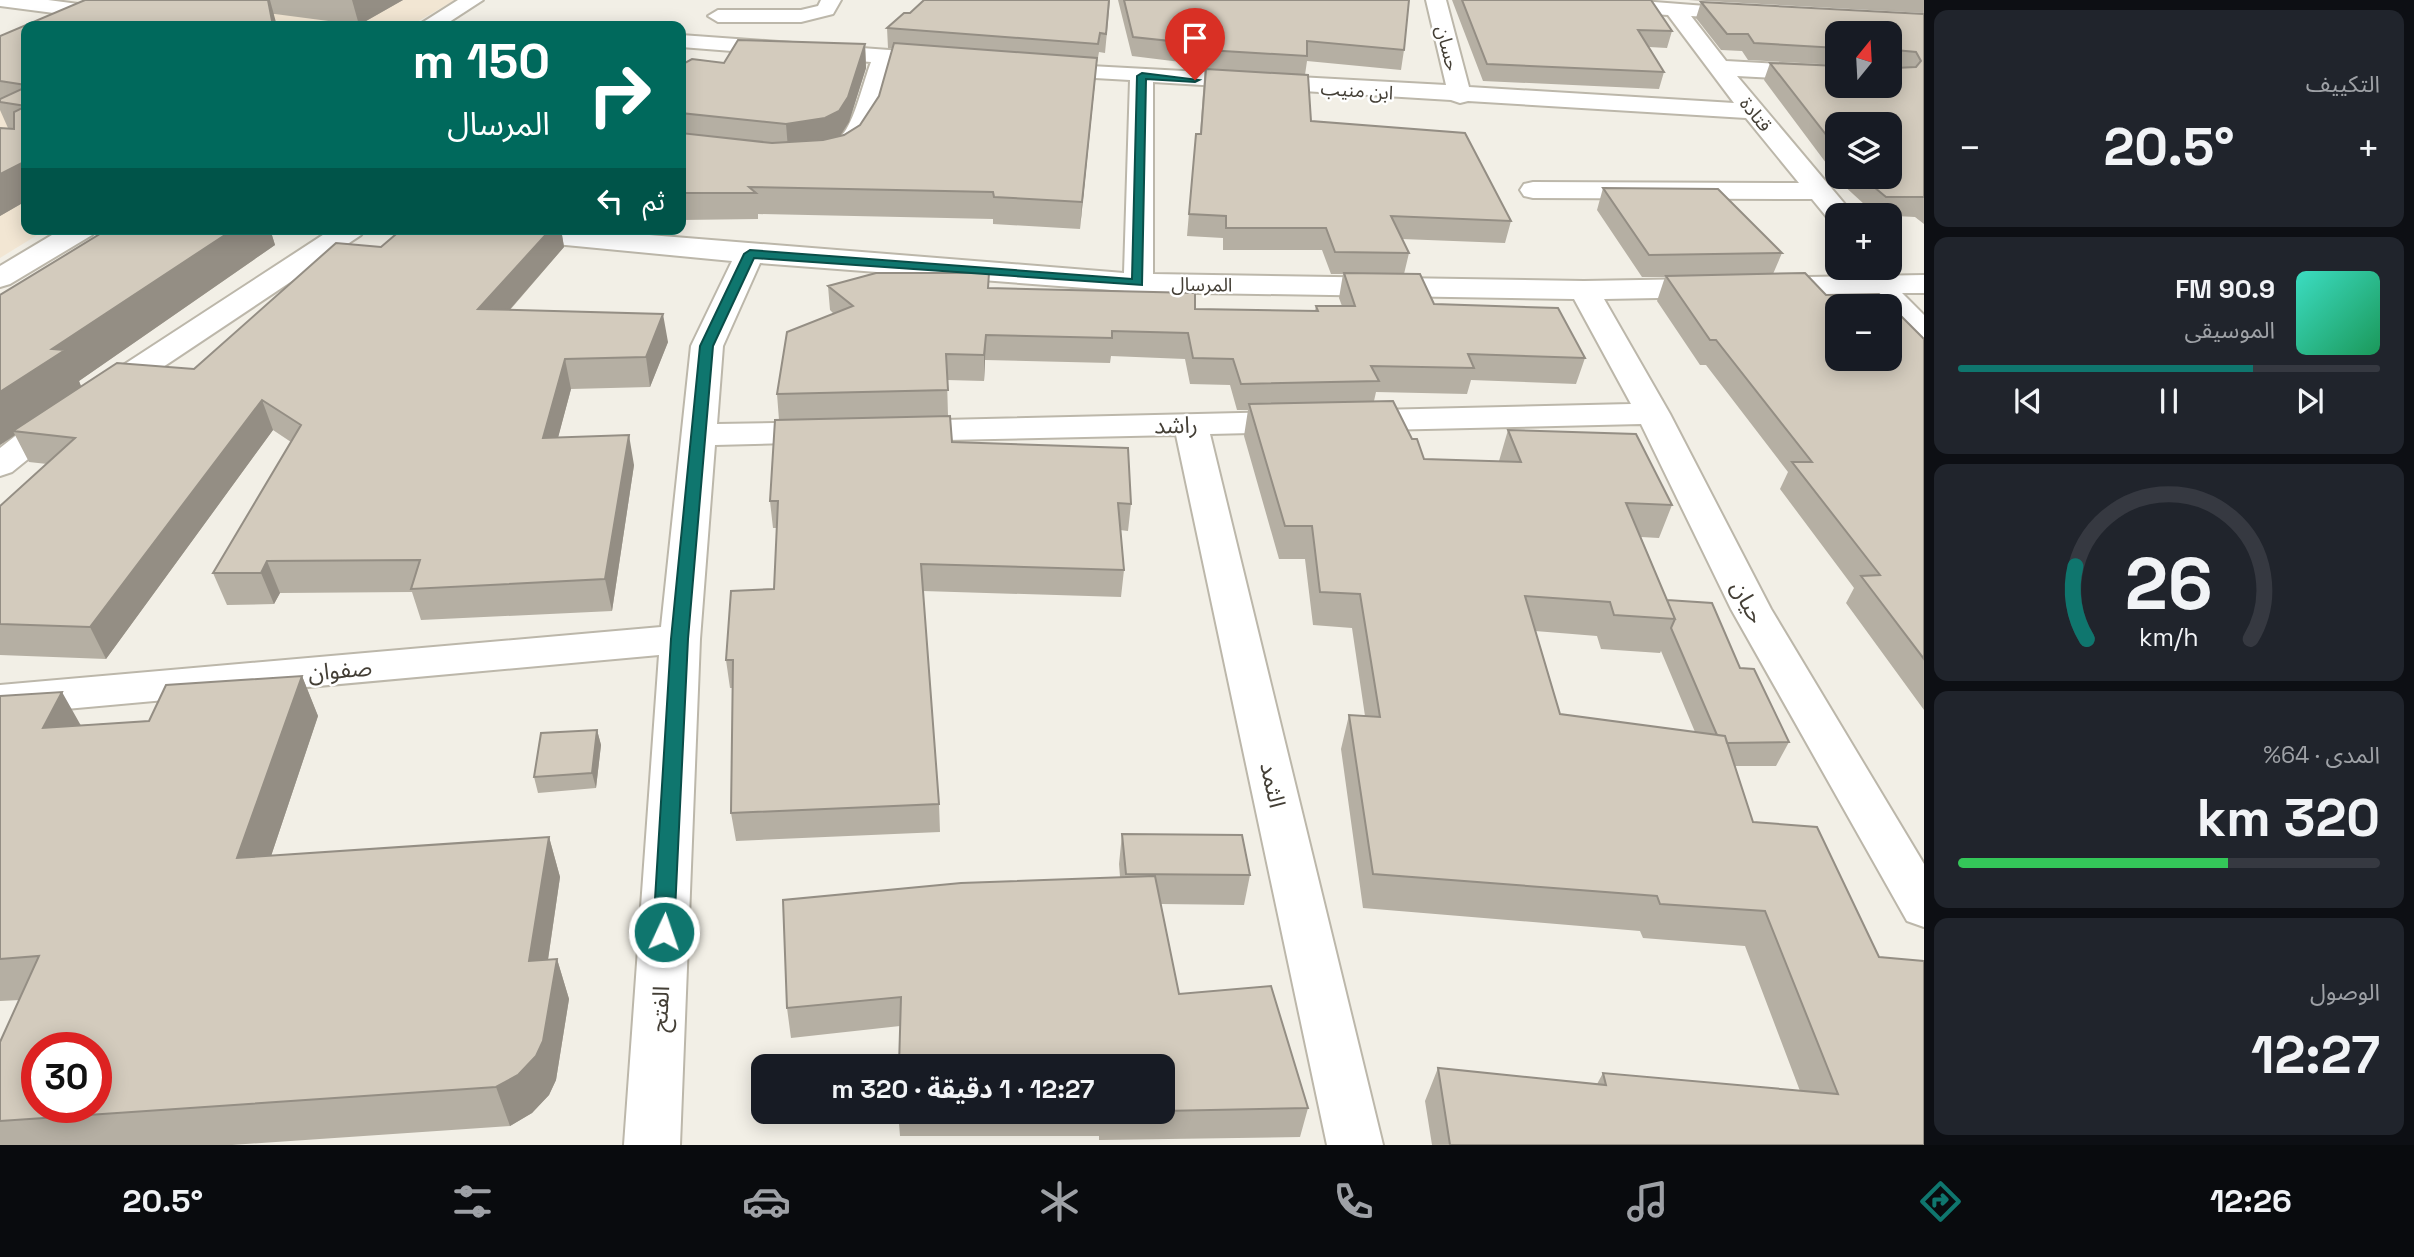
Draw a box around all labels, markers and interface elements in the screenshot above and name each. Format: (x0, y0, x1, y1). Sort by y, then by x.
pin (1165, 8, 1225, 80)
icon: arrive (1176, 19, 1214, 57)
north arrow (1825, 21, 1902, 98)
map controls (1825, 21, 1902, 371)
street label: حسان (1430, 23, 1465, 73)
text: 150 m (412, 30, 550, 92)
icon: right (574, 49, 665, 140)
text: التكييف (2306, 69, 2380, 99)
street label: ابن منيب (1320, 75, 1394, 106)
street label: قتادة (1734, 92, 1777, 137)
text: المرسال (447, 104, 550, 144)
button: layers (1825, 112, 1902, 189)
text: 20.5° (2103, 114, 2235, 180)
text: − (1958, 124, 1982, 172)
text: + (2356, 124, 2380, 172)
icon: left (591, 182, 629, 220)
text: ثم (643, 184, 665, 218)
button: + (1825, 203, 1902, 280)
street label: المرسال (1171, 271, 1233, 298)
text: 90.9 FM (2175, 272, 2275, 306)
button: − (1825, 294, 1902, 371)
text: الموسيقى (2184, 315, 2275, 345)
icon: previous (2009, 382, 2047, 420)
icon: pause (2150, 382, 2188, 420)
icon: next (2291, 382, 2329, 420)
street label: راشد (1154, 410, 1198, 440)
text: 26 (2125, 537, 2213, 630)
street label: حيان (1724, 575, 1772, 629)
text: km/h (2139, 620, 2199, 652)
street label: صفوان (307, 652, 373, 688)
text: المدى · 64% (2263, 740, 2380, 770)
street label: الثمد (1253, 759, 1293, 811)
text: 320 km (2197, 785, 2380, 851)
position arrow (627, 895, 701, 969)
text: الوصول (2310, 977, 2380, 1007)
street label: الفتح (644, 985, 678, 1033)
text: 12:27 (2251, 1022, 2380, 1088)
speed limit sign: 30 (21, 1032, 112, 1123)
text: 12:27 · 1 دقيقة · 320 m (831, 1072, 1095, 1106)
icon: filters (448, 1177, 497, 1226)
icon: car (742, 1177, 791, 1226)
icon: climate (1035, 1177, 1084, 1226)
icon: phone (1329, 1177, 1378, 1226)
icon: music (1623, 1177, 1672, 1226)
icon: directions (1916, 1177, 1965, 1226)
text: 20.5° (122, 1181, 203, 1221)
text: 12:26 (2210, 1181, 2292, 1221)

